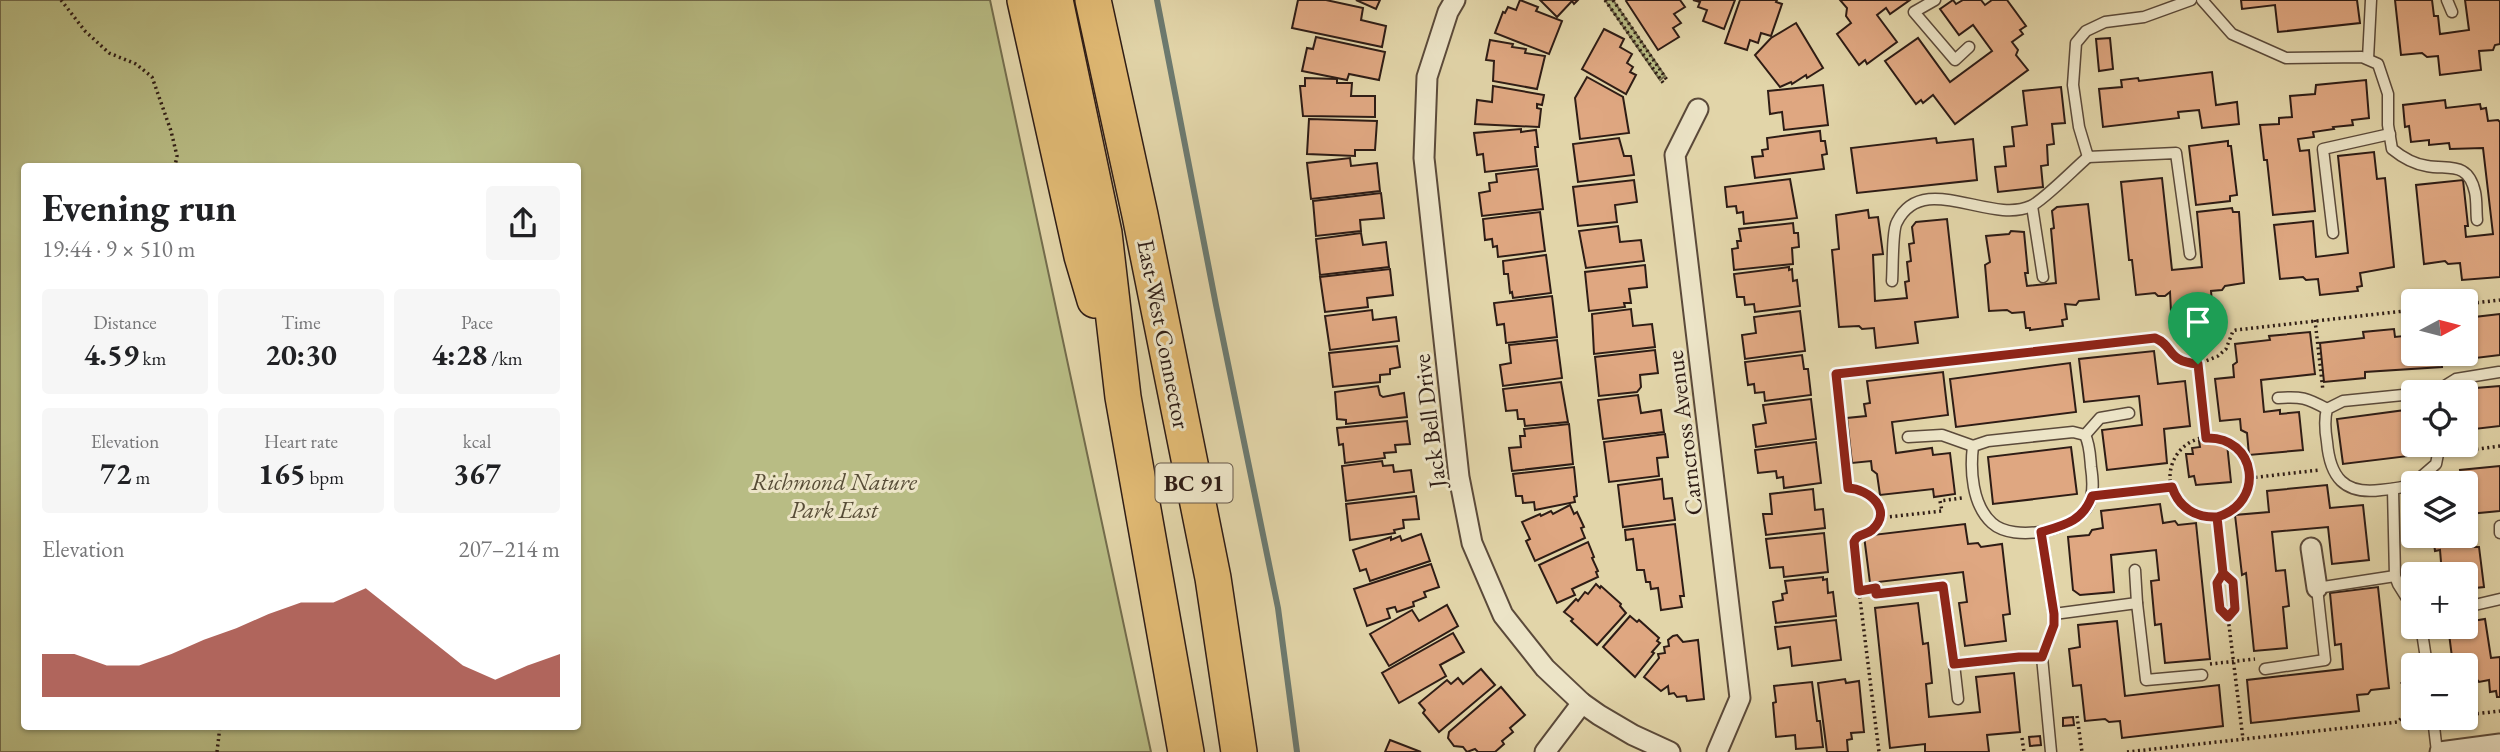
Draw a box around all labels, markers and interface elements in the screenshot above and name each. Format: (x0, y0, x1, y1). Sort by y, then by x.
text: Evening run (42, 183, 237, 232)
button: share (486, 186, 560, 260)
text: 19:44 · 9 × 510 m (42, 234, 195, 264)
street label: East-West Connector (1130, 237, 1198, 431)
north arrow (2401, 289, 2478, 366)
map controls (2401, 289, 2478, 730)
pin (2168, 292, 2228, 364)
icon: arrive (2179, 303, 2217, 341)
text: Distance (93, 310, 157, 335)
text: Time (281, 310, 321, 335)
text: Pace (461, 310, 493, 335)
text: 4.59 (84, 335, 139, 374)
text: 20:30 (265, 335, 337, 374)
text: 4:28 (431, 335, 488, 374)
text: km (139, 346, 166, 371)
text: /km (488, 346, 523, 371)
street label: Carncross Avenue (1659, 349, 1709, 517)
street label: Jack Bell Drive (1405, 352, 1453, 492)
button: locate (2401, 380, 2478, 457)
text: Elevation (91, 429, 159, 454)
text: Heart rate (264, 429, 338, 454)
text: kcal (463, 429, 491, 454)
text: 72 (100, 454, 132, 493)
text: 165 (258, 454, 306, 493)
text: 367 (453, 454, 501, 493)
road number: BC 91 (1156, 463, 1232, 503)
text: m (132, 465, 150, 490)
text: bpm (306, 465, 344, 490)
park label: Richmond Nature Park East (751, 466, 918, 525)
button: layers (2401, 471, 2478, 548)
text: Elevation (42, 534, 125, 564)
text: 207–214 m (459, 534, 560, 564)
button: + (2401, 562, 2478, 639)
button: − (2401, 653, 2478, 730)

